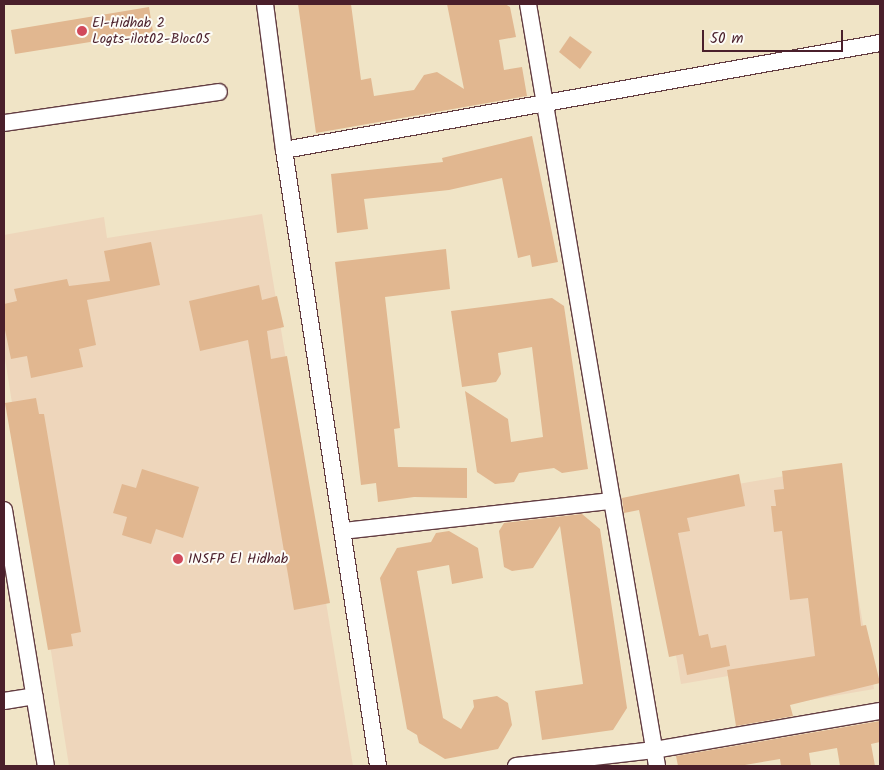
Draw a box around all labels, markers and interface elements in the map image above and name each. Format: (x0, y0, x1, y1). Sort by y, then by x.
place label: El-Hidhab 2 Logts-ilot02-Bloc05 (92, 15, 210, 48)
scale bar (704, 20, 845, 52)
marker: El-Hidhab 2 Logts-ilot02-Bloc05 (76, 25, 88, 37)
text: 50 m (710, 27, 744, 51)
place label: INSFP El Hidhab (188, 551, 288, 567)
marker: INSFP El Hidhab (172, 553, 184, 565)

